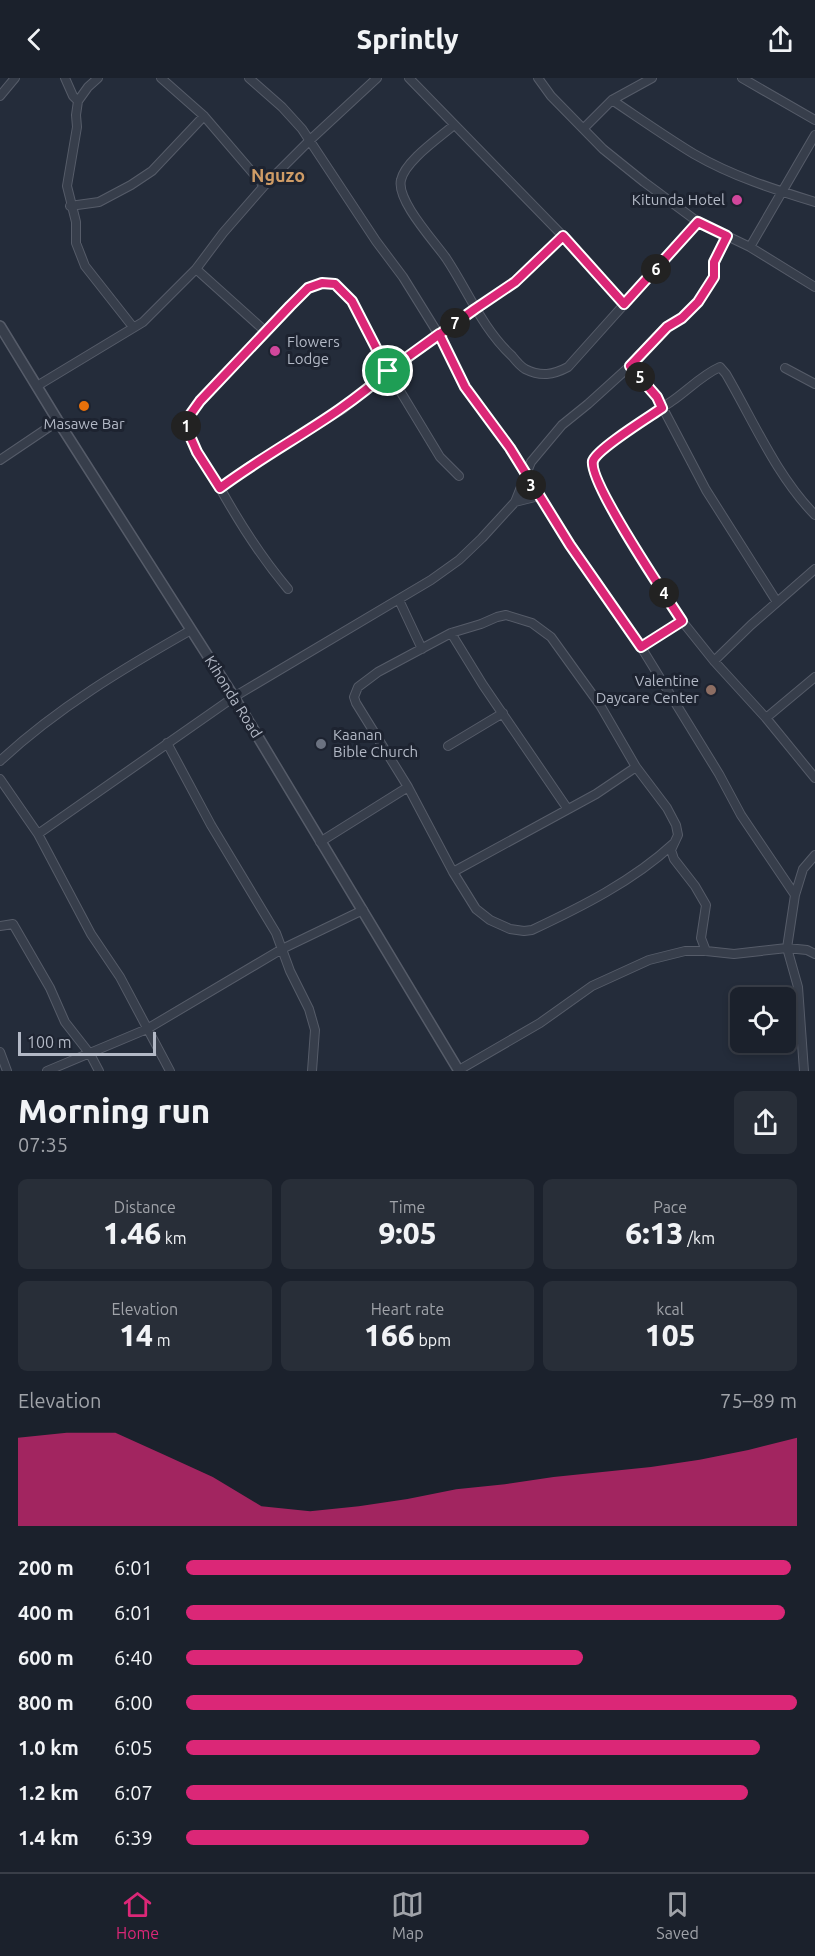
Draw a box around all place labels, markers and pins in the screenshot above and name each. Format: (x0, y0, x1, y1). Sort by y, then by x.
place label: Kitunda Hotel (632, 191, 725, 208)
marker: Kitunda Hotel (730, 193, 744, 207)
pin: 6 (641, 254, 671, 284)
pin: 7 (440, 308, 470, 338)
place label: Flowers Lodge (287, 333, 340, 367)
marker: Flowers Lodge (268, 344, 282, 358)
pin (362, 345, 413, 396)
pin: 5 (625, 362, 655, 392)
marker: Masawe Bar (77, 399, 91, 413)
pin: 1 (171, 411, 201, 441)
place label: Masawe Bar (43, 415, 125, 432)
pin: 3 (516, 470, 546, 500)
pin: 4 (649, 578, 679, 608)
place label: Valentine Daycare Center (596, 672, 699, 706)
marker: Valentine Daycare Center (704, 683, 718, 697)
place label: Kaanan Bible Church (333, 726, 418, 760)
marker: Kaanan Bible Church (314, 737, 328, 751)

